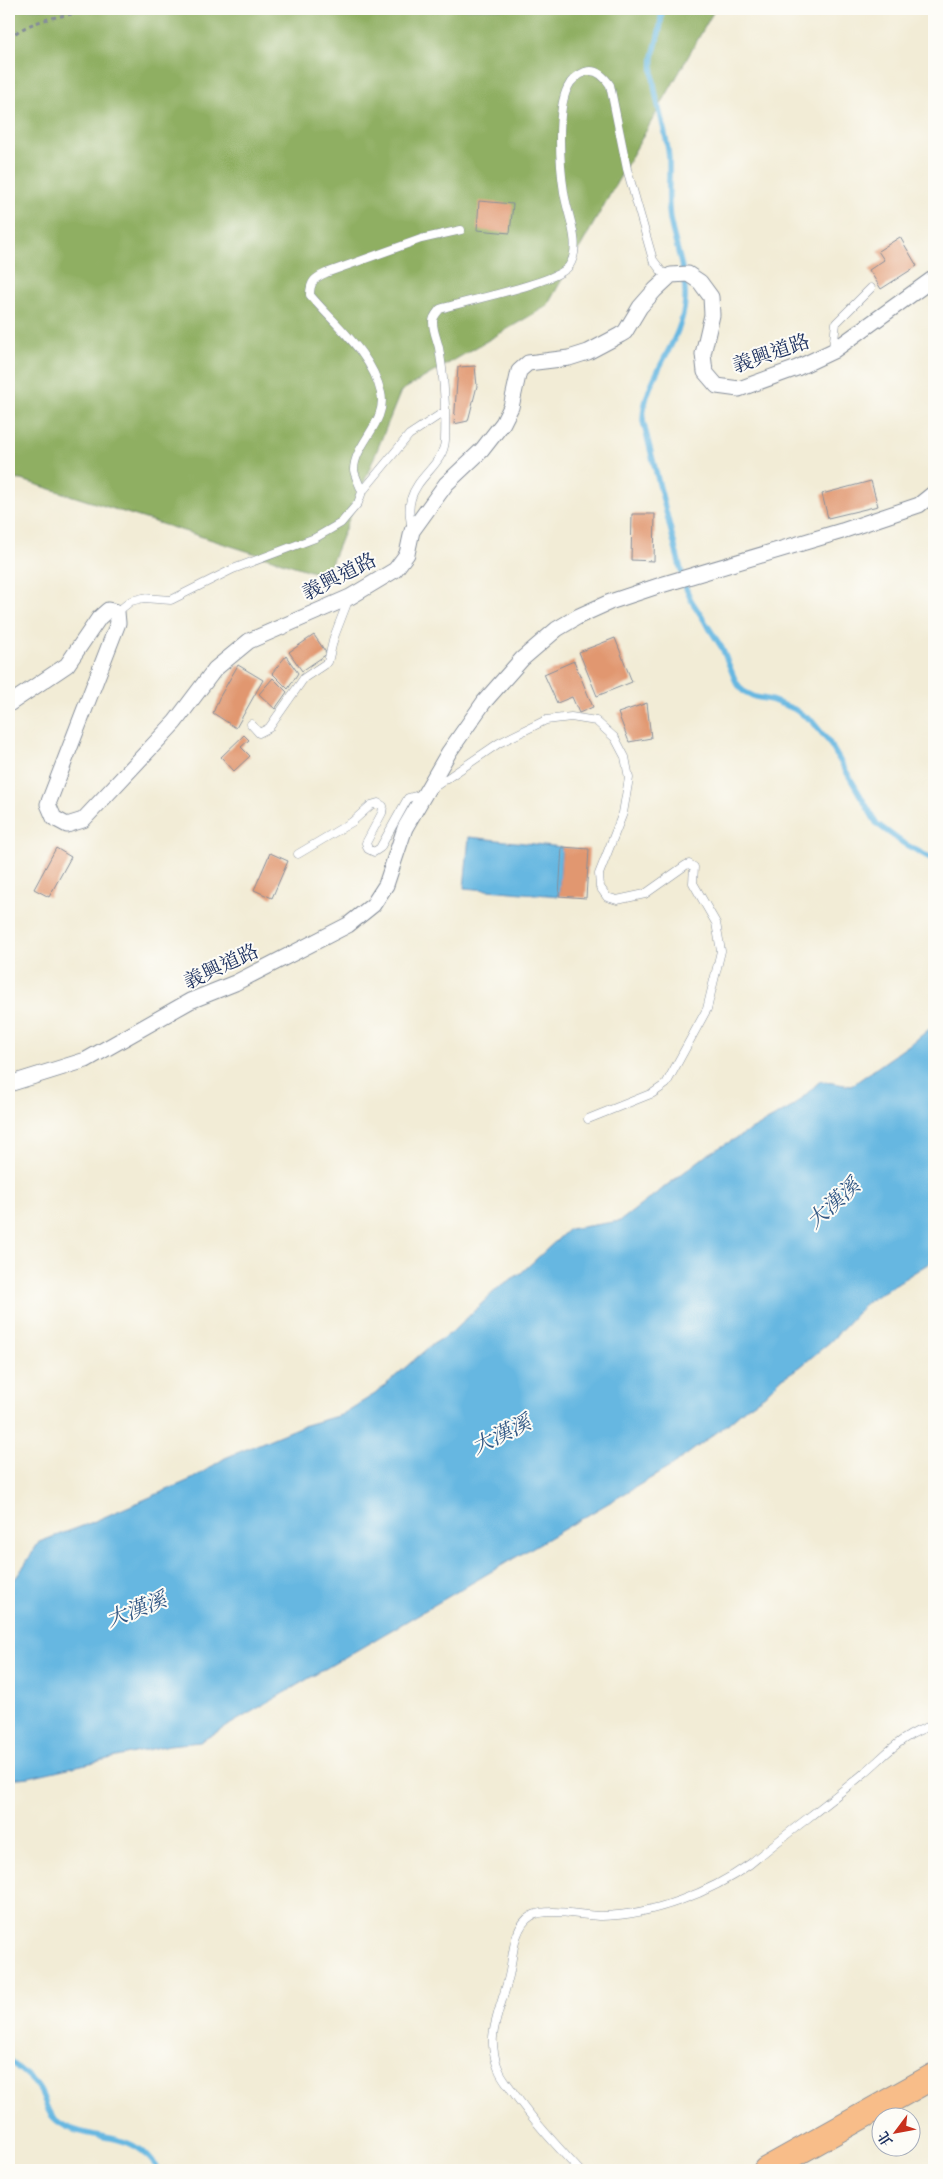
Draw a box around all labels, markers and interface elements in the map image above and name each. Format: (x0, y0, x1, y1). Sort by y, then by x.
street label: 義興道路 (729, 328, 813, 378)
street label: 義興道路 (297, 546, 381, 606)
street label: 義興道路 (179, 937, 263, 995)
water label: 大漢溪 (801, 1171, 867, 1234)
water label: 大漢溪 (467, 1407, 537, 1460)
water label: 大漢溪 (102, 1584, 172, 1633)
north arrow (870, 2106, 920, 2156)
text: 北 (874, 2128, 896, 2150)

